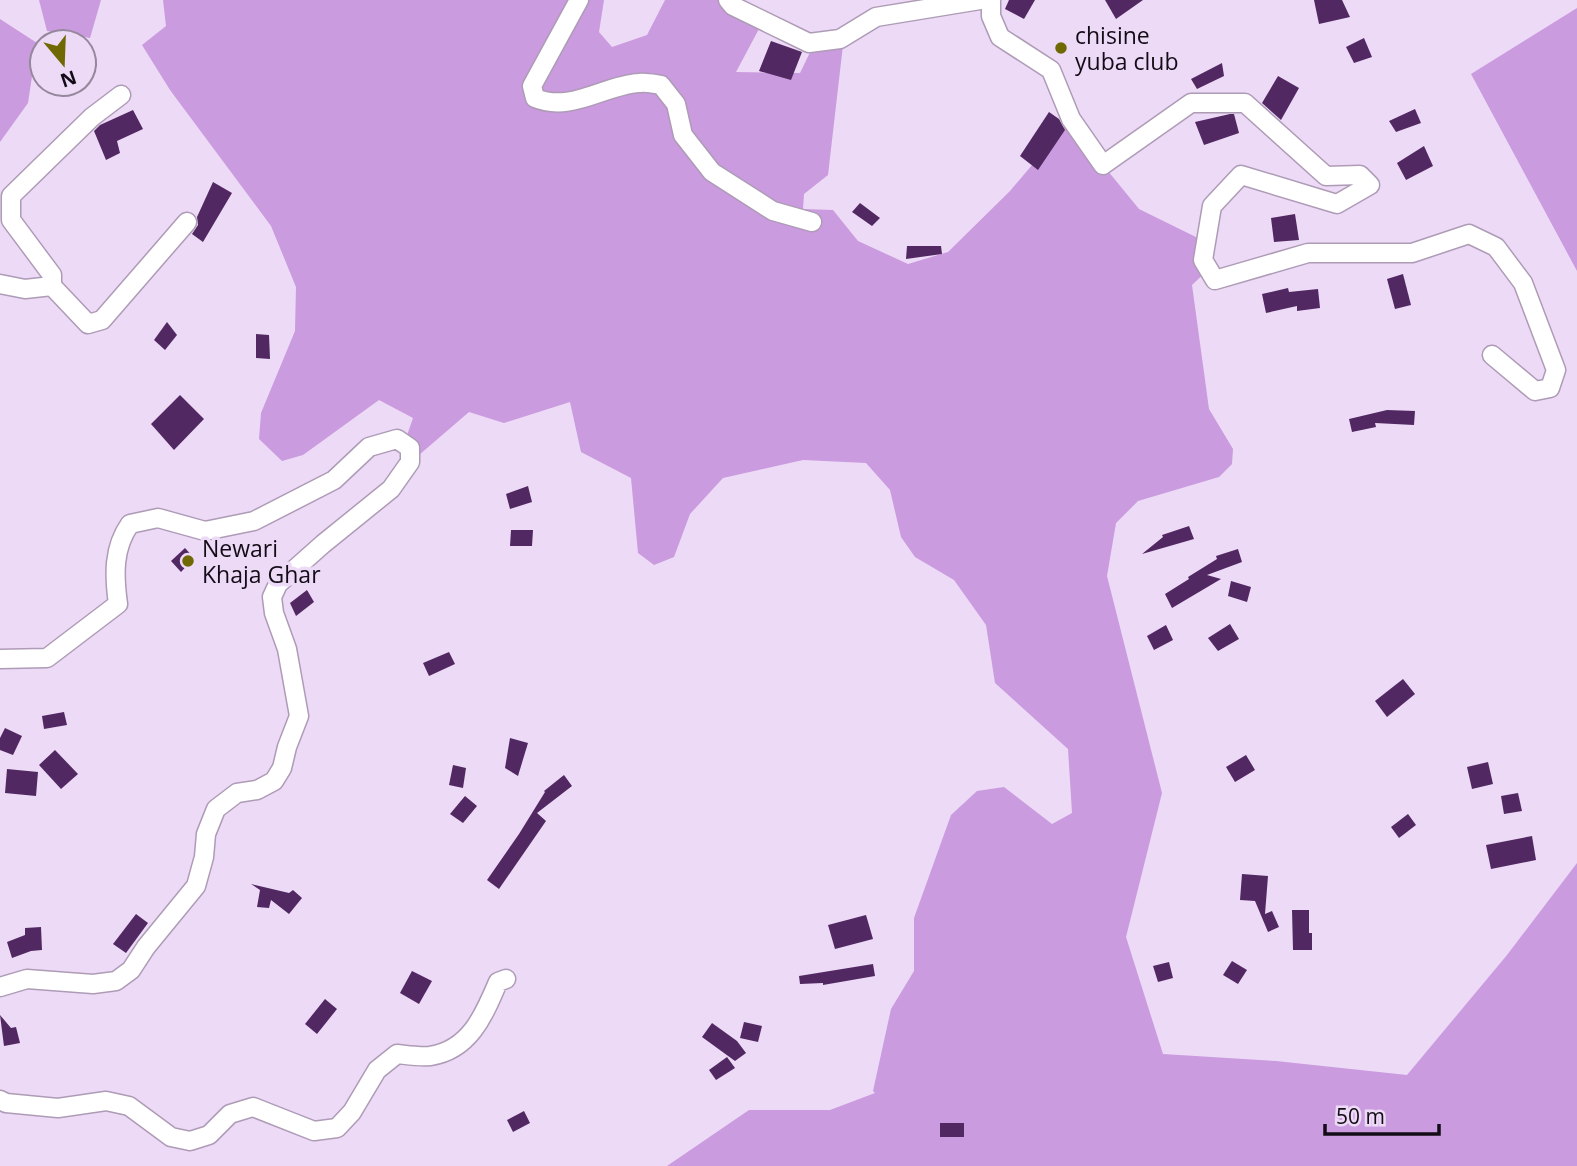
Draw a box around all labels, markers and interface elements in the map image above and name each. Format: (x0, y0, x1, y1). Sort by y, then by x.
place label: chisine yuba club (1075, 19, 1178, 77)
north arrow (28, 28, 98, 98)
marker: chisine yuba club (1053, 40, 1069, 56)
text: N (57, 64, 80, 94)
place label: Newari Khaja Ghar (202, 532, 321, 590)
marker: Newari Khaja Ghar (180, 553, 196, 569)
scale bar (1325, 1092, 1439, 1136)
text: 50 m (1336, 1102, 1385, 1130)

